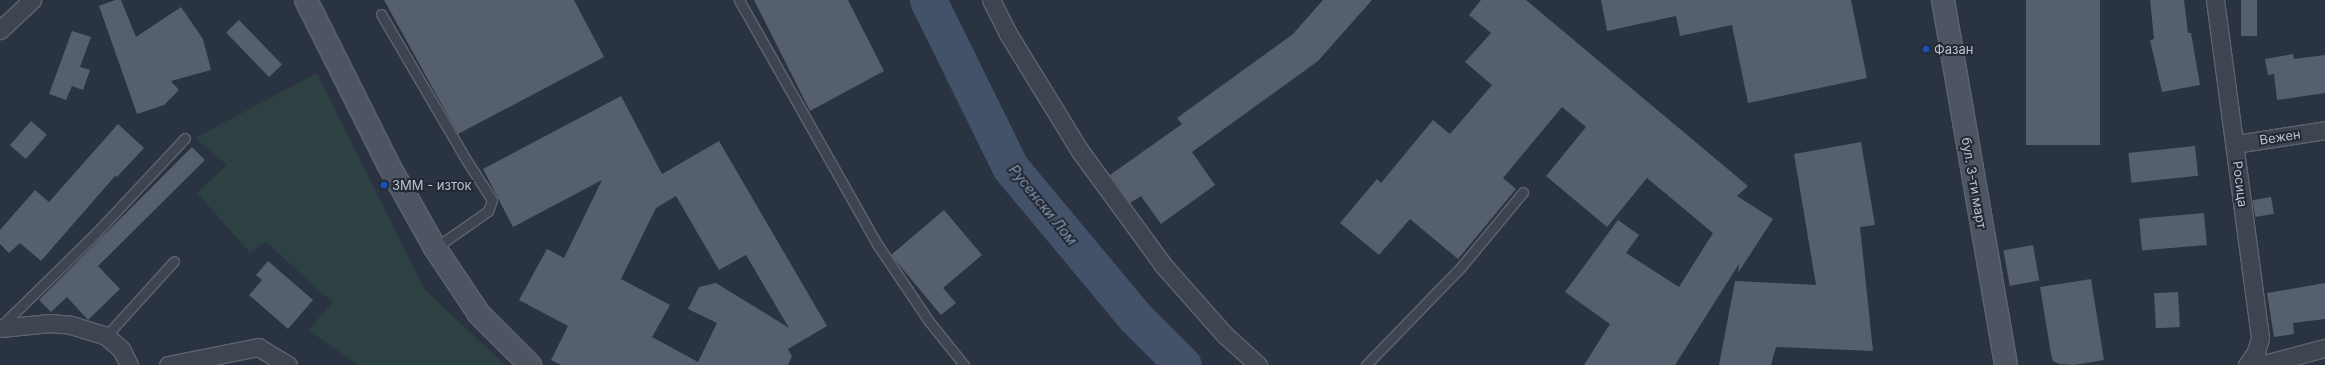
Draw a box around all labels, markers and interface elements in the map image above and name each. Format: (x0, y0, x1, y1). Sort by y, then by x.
place label: Фазан (1934, 41, 1973, 57)
marker: Фазан (1921, 44, 1931, 54)
street label: Вежен (2258, 126, 2302, 148)
street label: бул. 3-ти март (1958, 136, 1990, 230)
street label: Росица (2229, 160, 2251, 208)
water label: Русенски Лом (1006, 161, 1080, 249)
place label: ЗММ - изток (392, 177, 472, 193)
marker: ЗММ - изток (379, 180, 389, 190)

